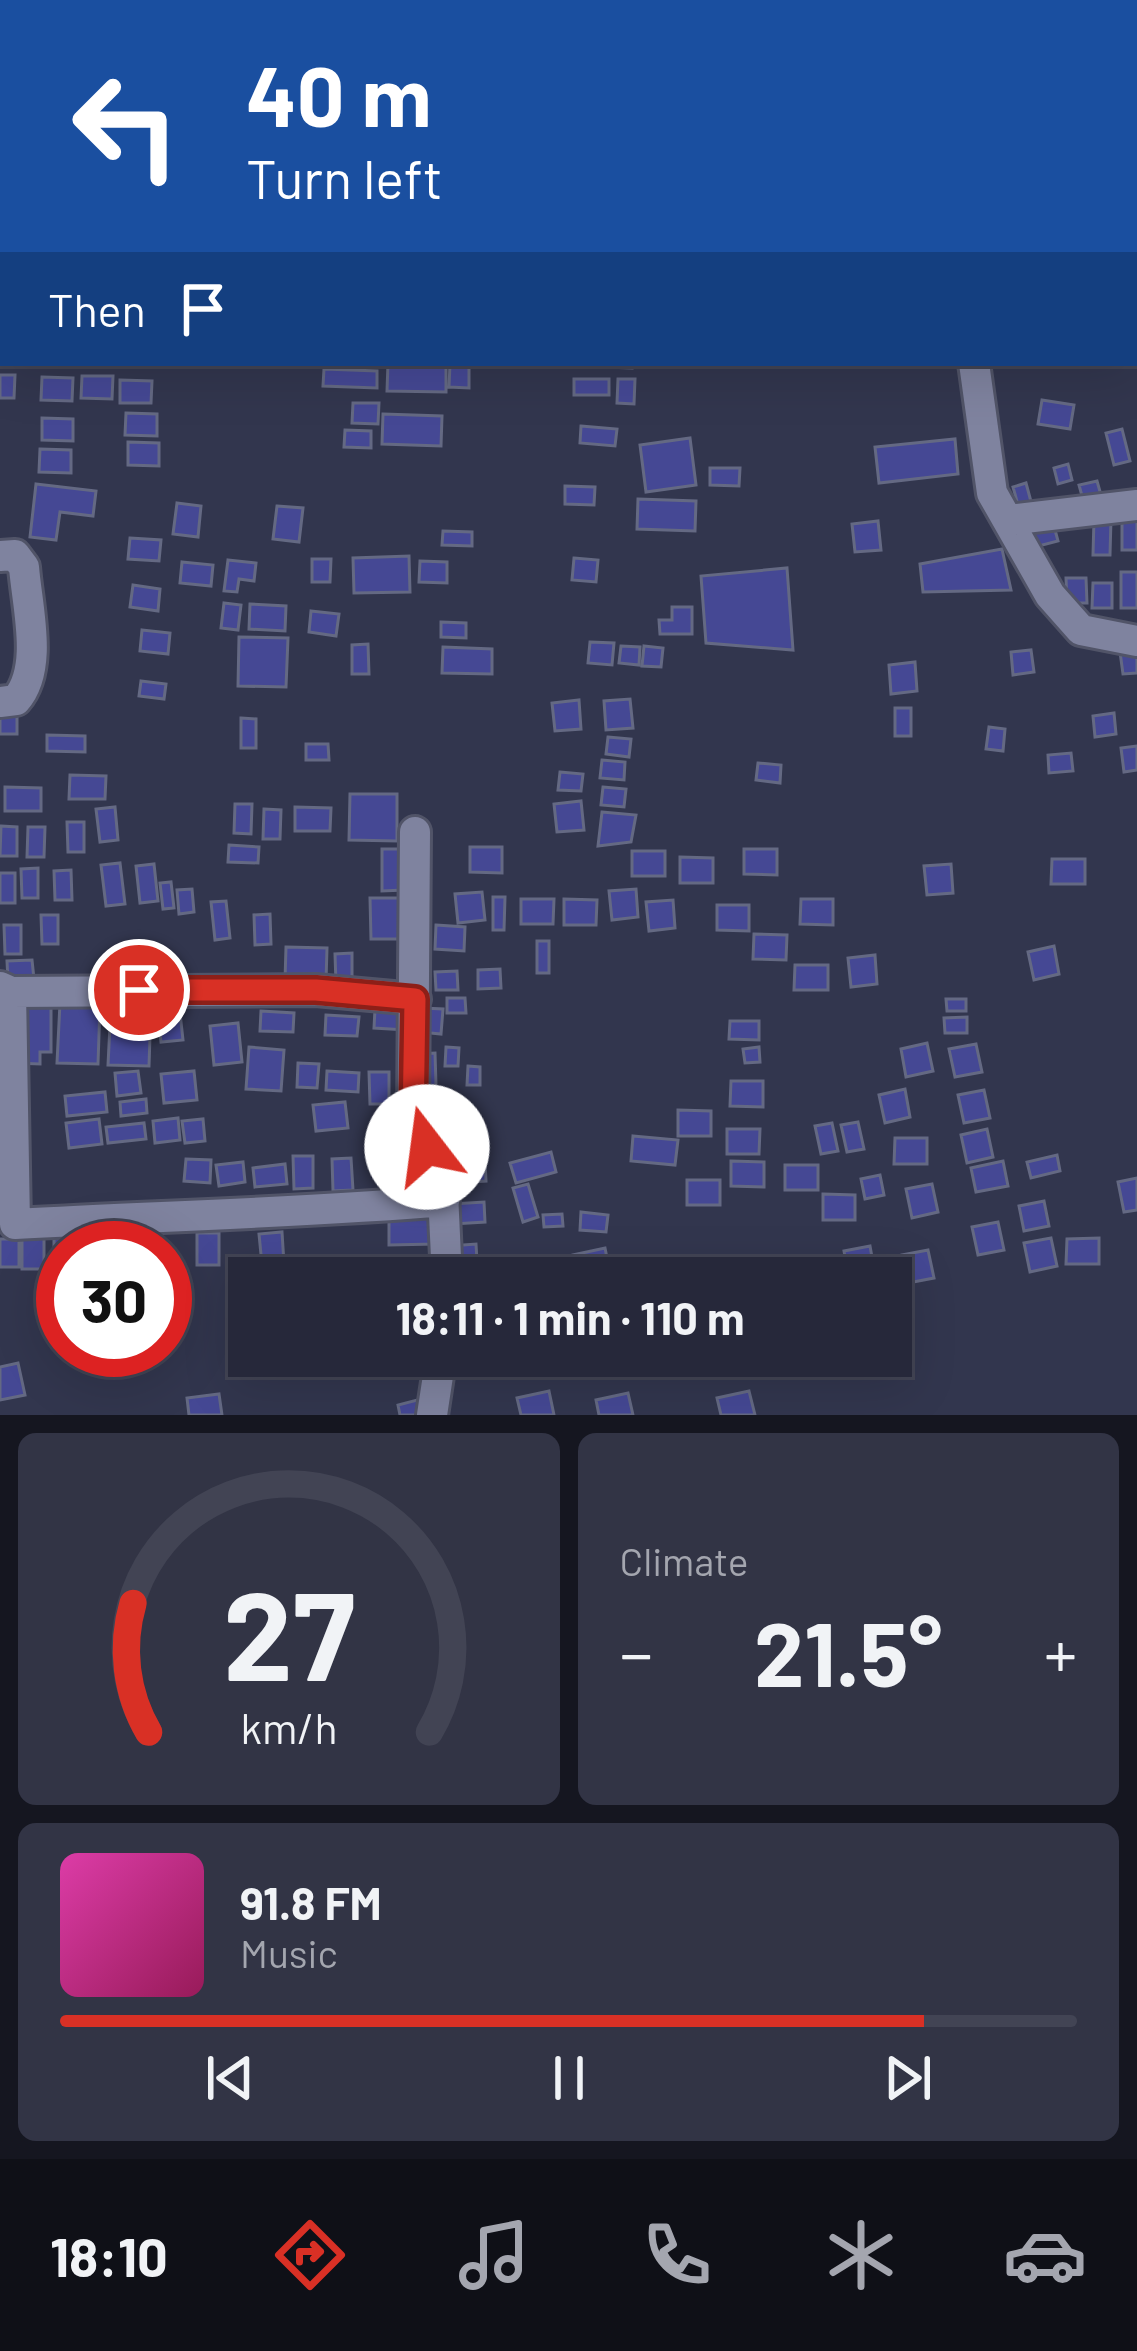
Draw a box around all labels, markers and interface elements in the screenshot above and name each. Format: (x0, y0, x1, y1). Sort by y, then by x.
text: 40 m (246, 43, 432, 144)
icon: left (48, 48, 204, 204)
text: Turn left (246, 145, 443, 210)
icon: arrive (170, 276, 236, 342)
text: Then (48, 282, 146, 336)
pin (88, 939, 190, 1041)
icon: arrive (106, 957, 172, 1023)
position arrow (364, 1084, 490, 1210)
speed limit sign: 30 (36, 1221, 192, 1377)
text: 18:11 · 1 min · 110 m (396, 1290, 744, 1344)
text: Climate (620, 1537, 749, 1584)
text: 27 (223, 1556, 355, 1706)
text: 21.5° (754, 1597, 942, 1705)
text: − (620, 1612, 653, 1691)
text: + (1044, 1612, 1077, 1691)
text: km/h (240, 1701, 337, 1753)
text: 91.8 FM (240, 1875, 382, 1929)
text: Music (240, 1929, 338, 1976)
icon: previous (197, 2045, 263, 2111)
icon: pause (536, 2045, 602, 2111)
icon: next (875, 2045, 941, 2111)
icon: directions (268, 2213, 352, 2297)
icon: music (452, 2213, 536, 2297)
icon: phone (635, 2213, 719, 2297)
icon: climate (819, 2213, 903, 2297)
icon: car (1003, 2213, 1087, 2297)
text: 18:10 (50, 2223, 168, 2288)

